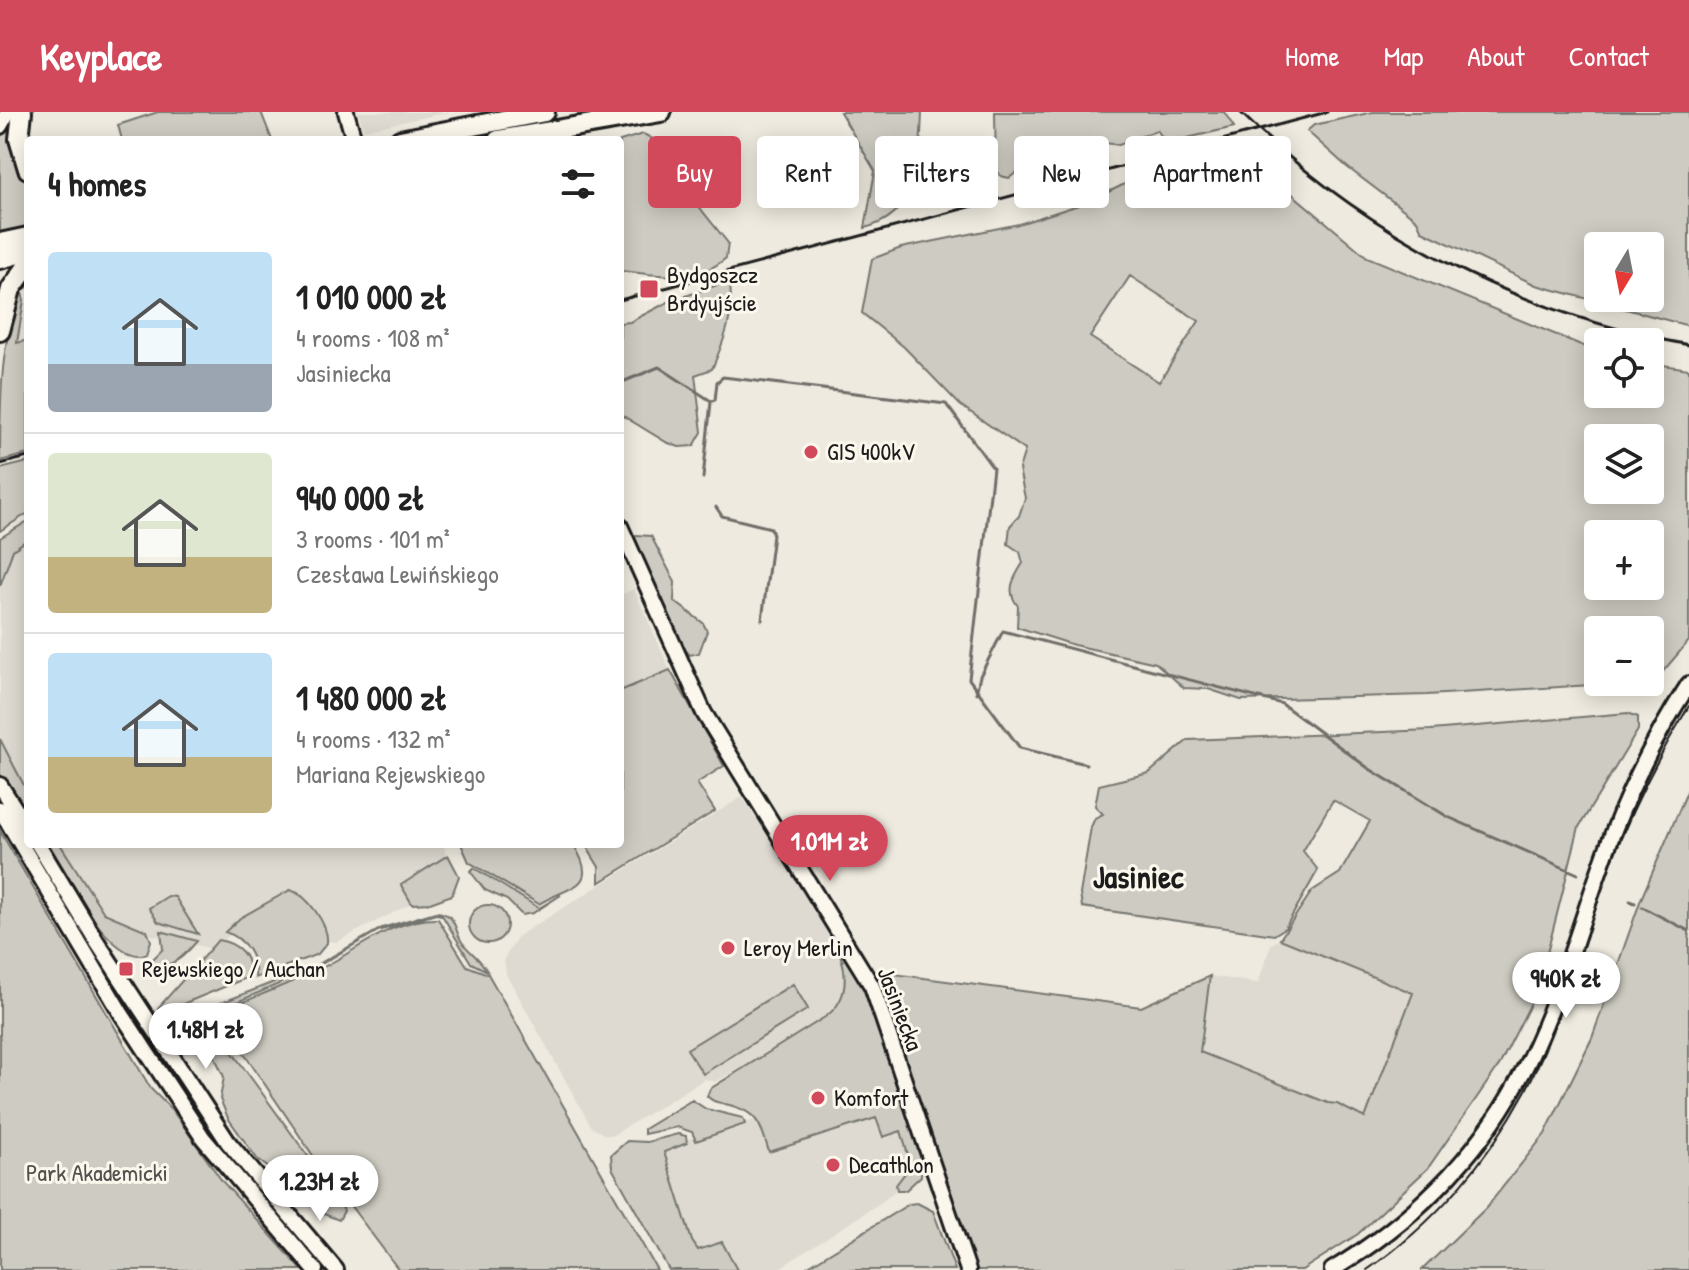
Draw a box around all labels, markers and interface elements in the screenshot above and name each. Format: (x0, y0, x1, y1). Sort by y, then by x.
text: Keyplace (40, 30, 162, 82)
text: Home (1285, 37, 1340, 75)
text: Map (1384, 37, 1423, 75)
text: About (1467, 37, 1525, 75)
text: Contact (1569, 37, 1649, 75)
chip: Buy (648, 136, 741, 208)
chip: Rent (757, 136, 859, 208)
chip: Filters (875, 136, 998, 208)
chip: New (1014, 136, 1109, 208)
chip: Apartment (1125, 136, 1291, 208)
text: 4 homes (48, 161, 146, 207)
icon: filters (556, 162, 600, 206)
north arrow (1584, 232, 1664, 312)
map controls (1584, 232, 1664, 696)
place label: Bydgoszcz Brdyujście (667, 258, 758, 318)
text: 1 010 000 zł (296, 274, 448, 320)
marker: Bydgoszcz Brdyujście (638, 278, 660, 300)
icon: home (112, 284, 208, 380)
text: 4 rooms · 108 m² (296, 320, 450, 355)
button: locate (1584, 328, 1664, 408)
text: Jasiniecka (296, 355, 391, 390)
button: layers (1584, 424, 1664, 504)
place label: GIS 400kV (827, 435, 915, 467)
marker: GIS 400kV (802, 443, 820, 461)
text: 940 000 zł (296, 475, 425, 521)
icon: home (112, 485, 208, 581)
button: + (1584, 520, 1664, 600)
text: 3 rooms · 101 m² (296, 521, 450, 556)
text: Czesława Lewińskiego (296, 556, 499, 591)
button: − (1584, 616, 1664, 696)
text: 1 480 000 zł (296, 675, 448, 721)
icon: home (112, 685, 208, 781)
text: 4 rooms · 132 m² (296, 721, 450, 756)
text: Mariana Rejewskiego (296, 756, 485, 791)
pin: 1.01M zł (747, 815, 913, 883)
text: 1.01M zł (791, 823, 869, 858)
district label: Jasiniec (1093, 855, 1184, 898)
place label: Leroy Merlin (744, 931, 853, 963)
marker: Leroy Merlin (719, 939, 737, 957)
place label: Rejewskiego / Auchan (142, 952, 325, 984)
pin: 940K zł (1492, 952, 1640, 1020)
marker: Rejewskiego / Auchan (117, 960, 135, 978)
text: 940K zł (1530, 960, 1602, 995)
street label: Jasiniecka (870, 962, 932, 1055)
pin: 1.48M zł (123, 1003, 289, 1071)
text: 1.48M zł (167, 1011, 245, 1046)
place label: Komfort (834, 1081, 909, 1113)
marker: Komfort (809, 1089, 827, 1107)
place label: Decathlon (849, 1148, 934, 1180)
pin: 1.23M zł (237, 1155, 403, 1223)
park label: Park Akademicki (26, 1156, 168, 1188)
marker: Decathlon (824, 1156, 842, 1174)
text: 1.23M zł (279, 1163, 361, 1198)

